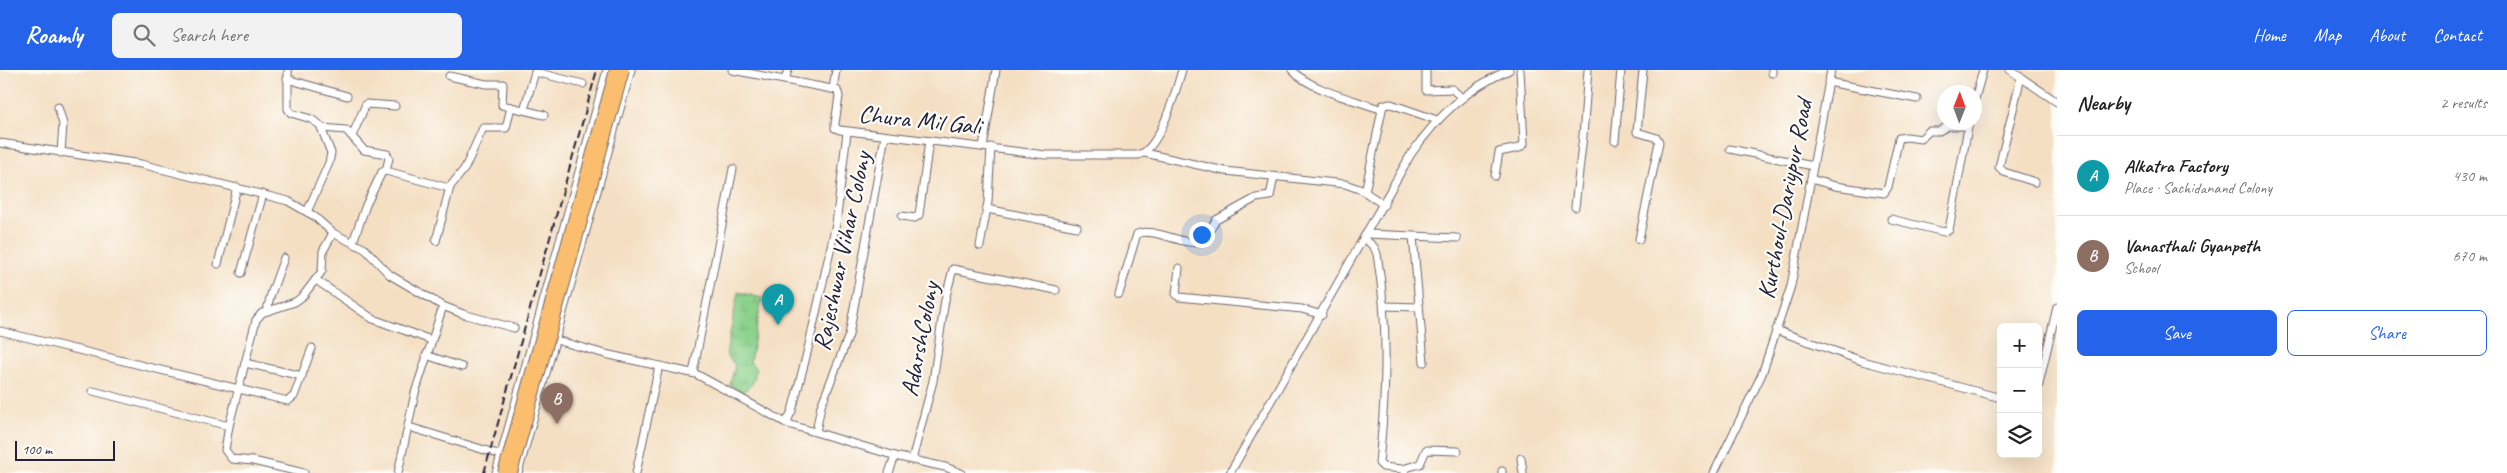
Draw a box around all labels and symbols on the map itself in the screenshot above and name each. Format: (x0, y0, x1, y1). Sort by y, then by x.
north arrow (1937, 85, 1982, 130)
street label: Kurthoul-Dariypur Road (1750, 93, 1821, 302)
street label: Chura Mil Gali (857, 98, 986, 143)
street label: Rajeshwar Vihar Colony (805, 146, 879, 354)
your location (1189, 222, 1215, 248)
street label: AdarshColony (893, 277, 947, 399)
pin: A (762, 284, 794, 325)
pin: B (541, 383, 573, 424)
scale bar (15, 438, 115, 461)

